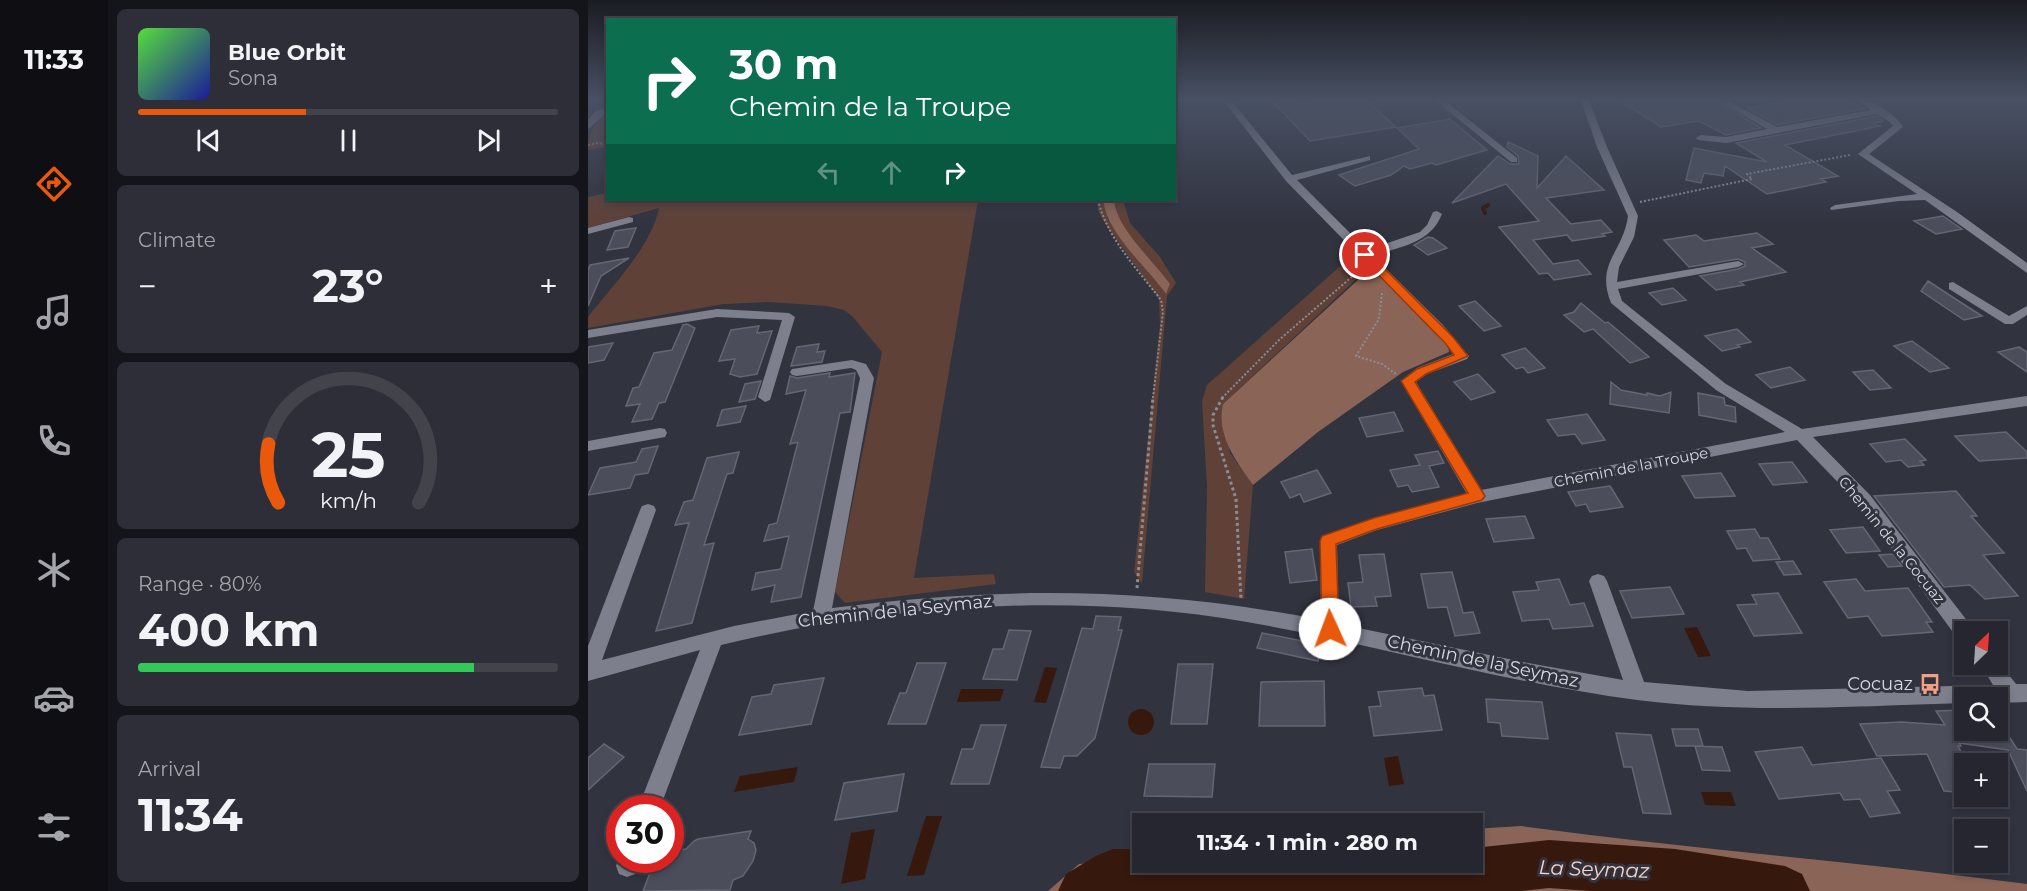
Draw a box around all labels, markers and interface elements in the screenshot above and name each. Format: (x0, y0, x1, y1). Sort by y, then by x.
text: 30 m (729, 38, 838, 90)
text: Blue Orbit (228, 39, 346, 66)
icon: right (630, 42, 708, 120)
text: 11:33 (24, 43, 84, 76)
text: Sona (228, 66, 278, 90)
text: Chemin de la Troupe (729, 90, 1011, 123)
icon: previous (192, 124, 225, 157)
icon: pause (332, 124, 365, 157)
icon: next (472, 124, 505, 157)
icon: left (812, 156, 845, 189)
icon: ahead (875, 156, 908, 189)
icon: right (938, 156, 971, 189)
icon: directions (33, 163, 75, 205)
text: Climate (138, 228, 216, 252)
pin (1339, 229, 1390, 280)
icon: arrive (1348, 238, 1381, 271)
text: 23° (312, 258, 384, 313)
text: − (138, 266, 157, 306)
text: + (539, 266, 558, 306)
icon: music (33, 291, 75, 333)
text: 25 (311, 417, 385, 493)
icon: phone (33, 420, 75, 462)
street label: Chemin de la Troupe (1552, 443, 1710, 491)
street label: Chemin de la Cocuaz (1835, 472, 1949, 608)
text: km/h (319, 487, 377, 513)
icon: climate (33, 549, 75, 591)
text: Range · 80% (138, 572, 262, 596)
street label: Chemin de la Seymaz (797, 590, 993, 632)
position arrow (1298, 597, 1362, 661)
text: 400 km (138, 602, 319, 657)
north arrow (1954, 621, 2008, 675)
map controls (1954, 621, 2008, 873)
street label: Chemin de la Seymaz (1385, 630, 1581, 692)
bus stop icon: Cocuaz (1918, 672, 1942, 696)
place label: Cocuaz (1847, 673, 1913, 695)
icon: car (33, 677, 75, 719)
button: search (1954, 687, 2008, 741)
button: + (1954, 753, 2008, 807)
text: Arrival (138, 757, 201, 781)
text: 11:34 (138, 787, 243, 842)
speed limit sign: 30 (606, 795, 684, 873)
icon: filters (33, 806, 75, 848)
button: − (1954, 819, 2008, 873)
text: 11:34 · 1 min · 280 m (1197, 829, 1418, 856)
water label: La Seymaz (1538, 855, 1650, 883)

